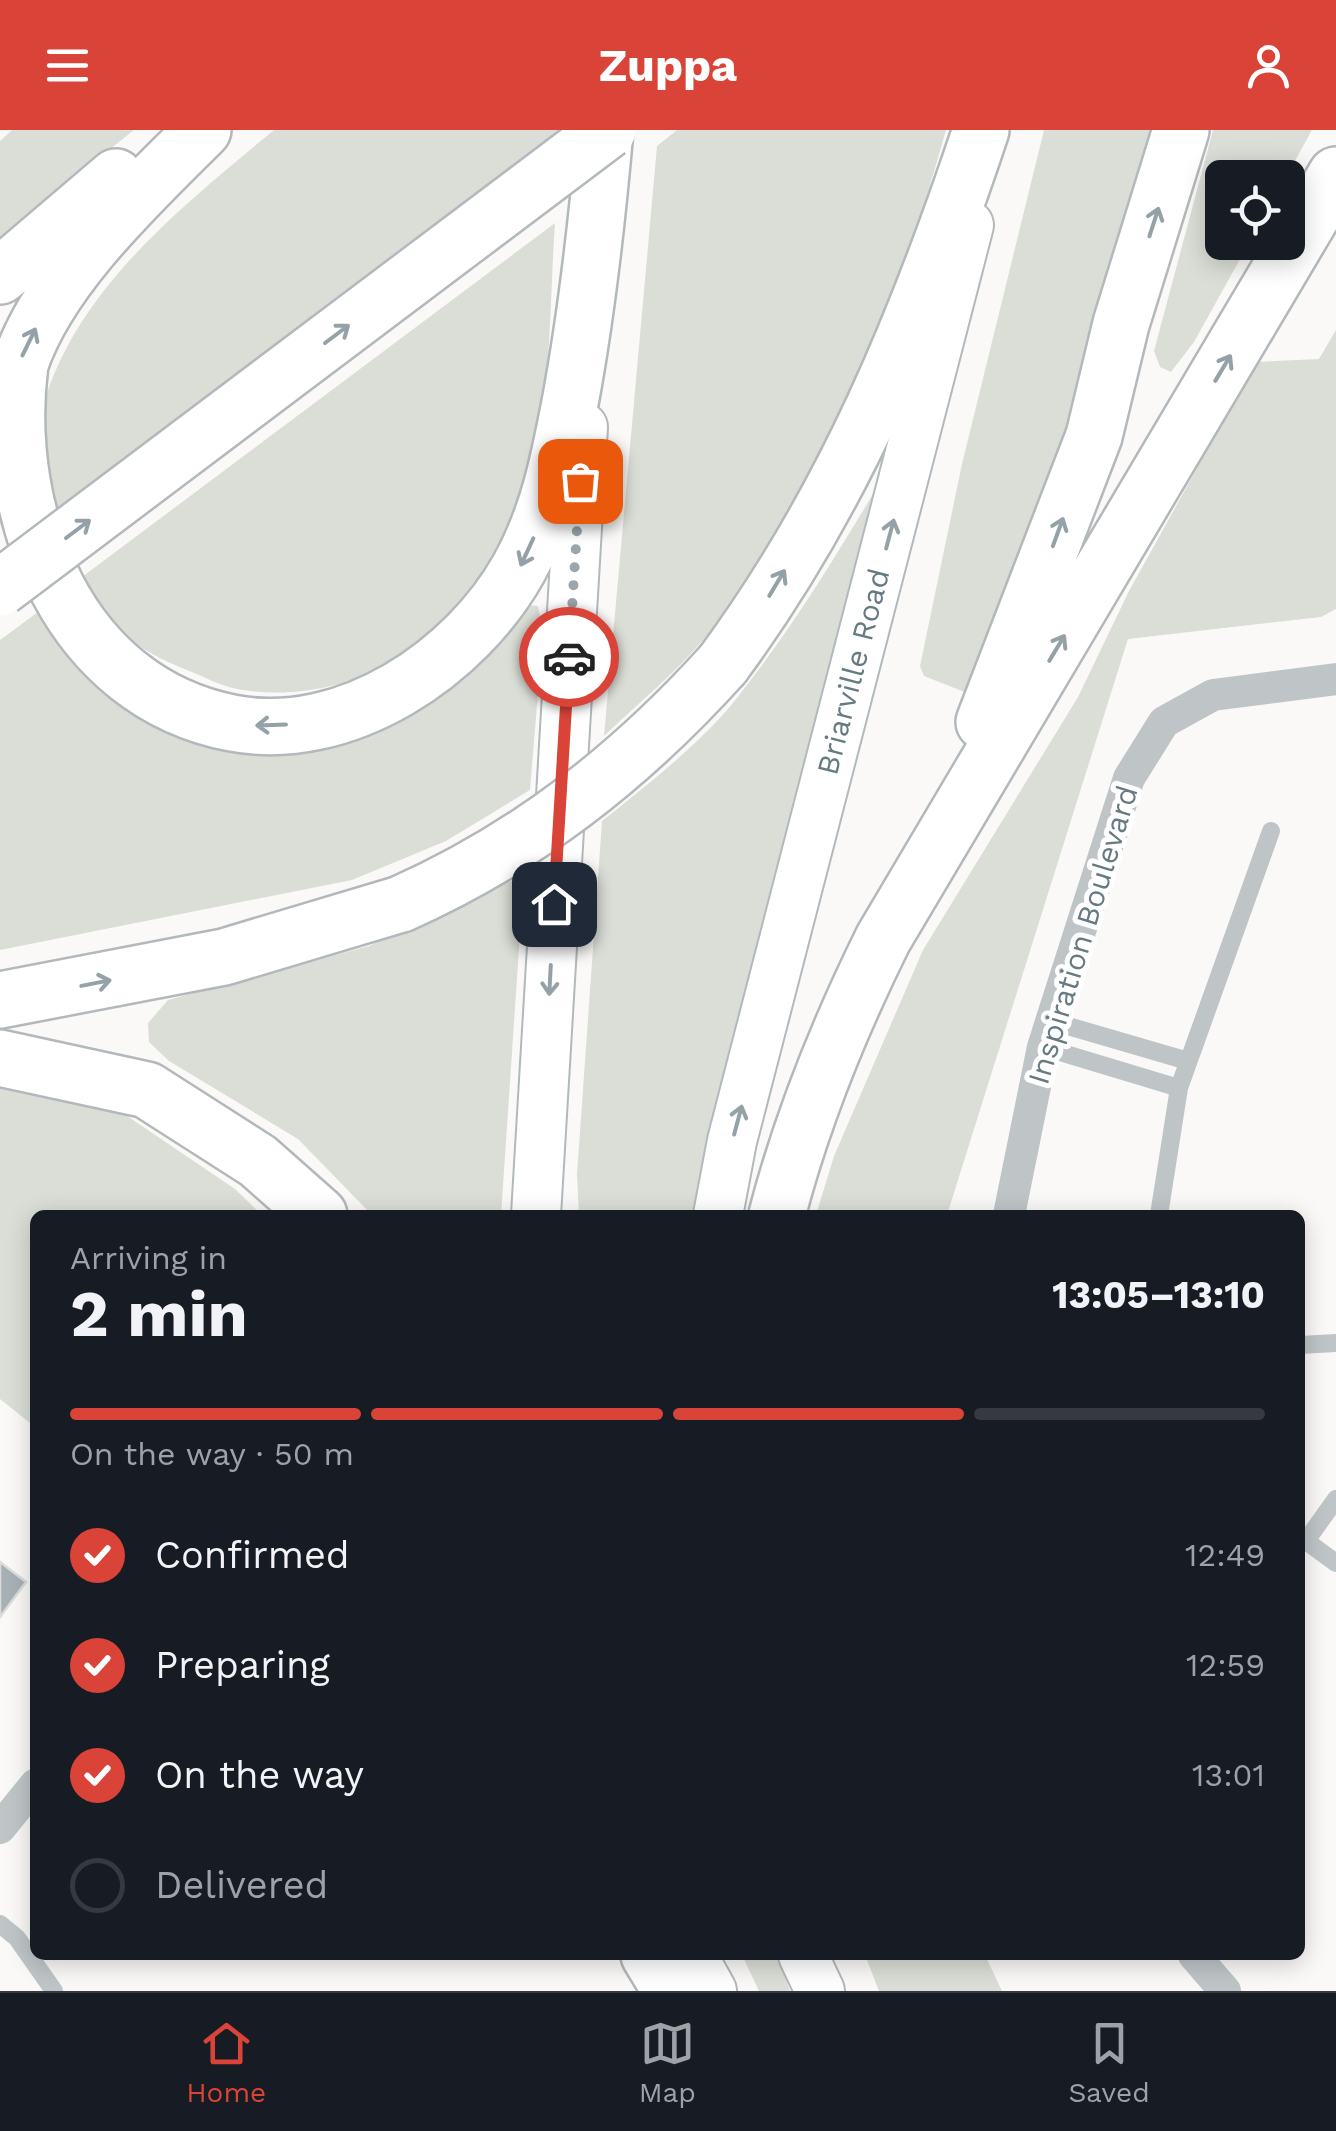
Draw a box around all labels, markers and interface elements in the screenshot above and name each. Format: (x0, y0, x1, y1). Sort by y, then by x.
icon: menu (40, 38, 95, 93)
icon: person (1241, 38, 1296, 93)
text: Zuppa (599, 39, 737, 92)
map controls (1205, 160, 1305, 260)
button: locate (1205, 160, 1305, 260)
one-way arrow (1146, 206, 1164, 238)
one-way arrow (323, 323, 350, 344)
one-way arrow (21, 328, 40, 358)
one-way arrow (1213, 354, 1233, 383)
pin (538, 439, 623, 524)
icon: bag (553, 454, 608, 509)
one-way arrow (1051, 517, 1069, 548)
one-way arrow (64, 519, 91, 540)
one-way arrow (881, 519, 900, 550)
one-way arrow (516, 536, 535, 566)
street label: Briarville Road (809, 565, 896, 779)
one-way arrow (767, 570, 787, 598)
courier (519, 607, 619, 707)
icon: car (542, 630, 597, 685)
one-way arrow (1048, 633, 1068, 663)
one-way arrow (255, 715, 287, 734)
street label: Inspiration Boulevard (1020, 781, 1145, 1088)
pin (512, 862, 597, 947)
icon: home (527, 877, 582, 932)
one-way arrow (540, 963, 559, 995)
one-way arrow (79, 972, 111, 991)
one-way arrow (729, 1104, 748, 1136)
text: Arriving in (70, 1239, 227, 1277)
text: 13:05–13:10 (1052, 1273, 1265, 1317)
text: 2 min (70, 1276, 248, 1352)
text: On the way · 50 m (70, 1435, 354, 1473)
icon: check (70, 1528, 125, 1583)
text: Confirmed (155, 1533, 350, 1577)
text: 12:49 (1185, 1536, 1265, 1574)
icon: check (70, 1638, 125, 1693)
text: Preparing (155, 1643, 330, 1687)
text: 12:59 (1186, 1646, 1265, 1684)
icon: check (70, 1748, 125, 1803)
text: On the way (155, 1753, 364, 1797)
text: 13:01 (1192, 1756, 1265, 1794)
text: Delivered (155, 1863, 328, 1907)
tab: Home (186, 2016, 266, 2109)
tab: Map (639, 2016, 696, 2109)
tab: Saved (1068, 2016, 1150, 2109)

